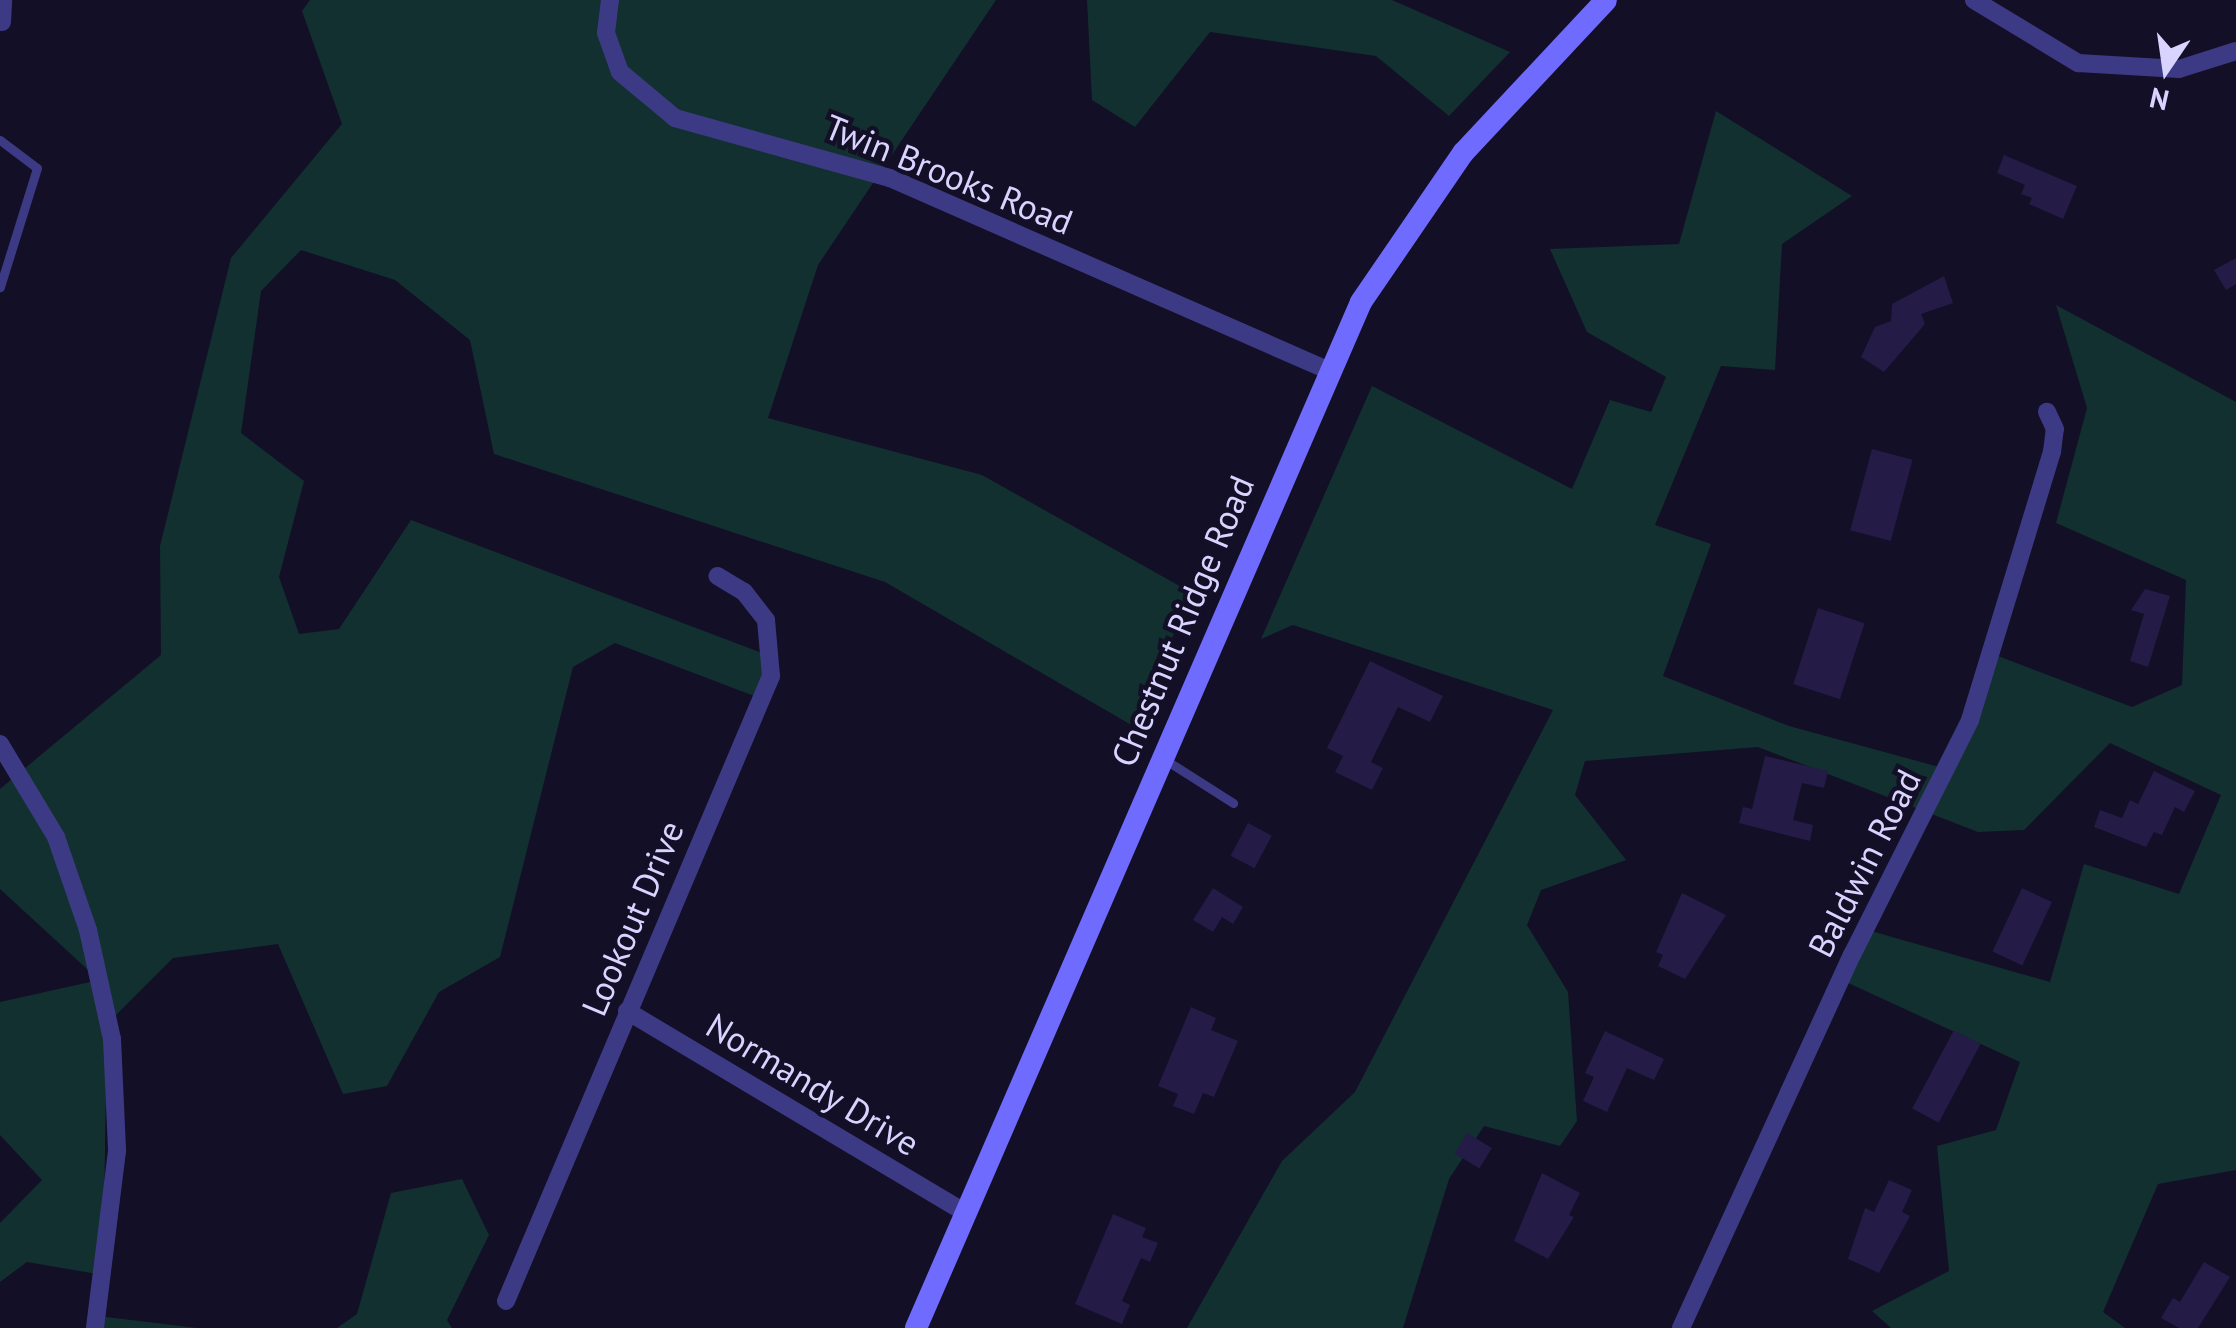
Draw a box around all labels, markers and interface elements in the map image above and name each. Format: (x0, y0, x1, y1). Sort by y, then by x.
north arrow (2116, 20, 2216, 120)
text: N (2146, 80, 2172, 120)
street label: Twin Brooks Road (819, 105, 1079, 243)
street label: Chestnut Ridge Road (1102, 469, 1262, 773)
street label: Baldwin Road (1799, 762, 1929, 964)
street label: Lookout Drive (572, 814, 692, 1022)
street label: Normandy Drive (698, 1004, 928, 1164)

